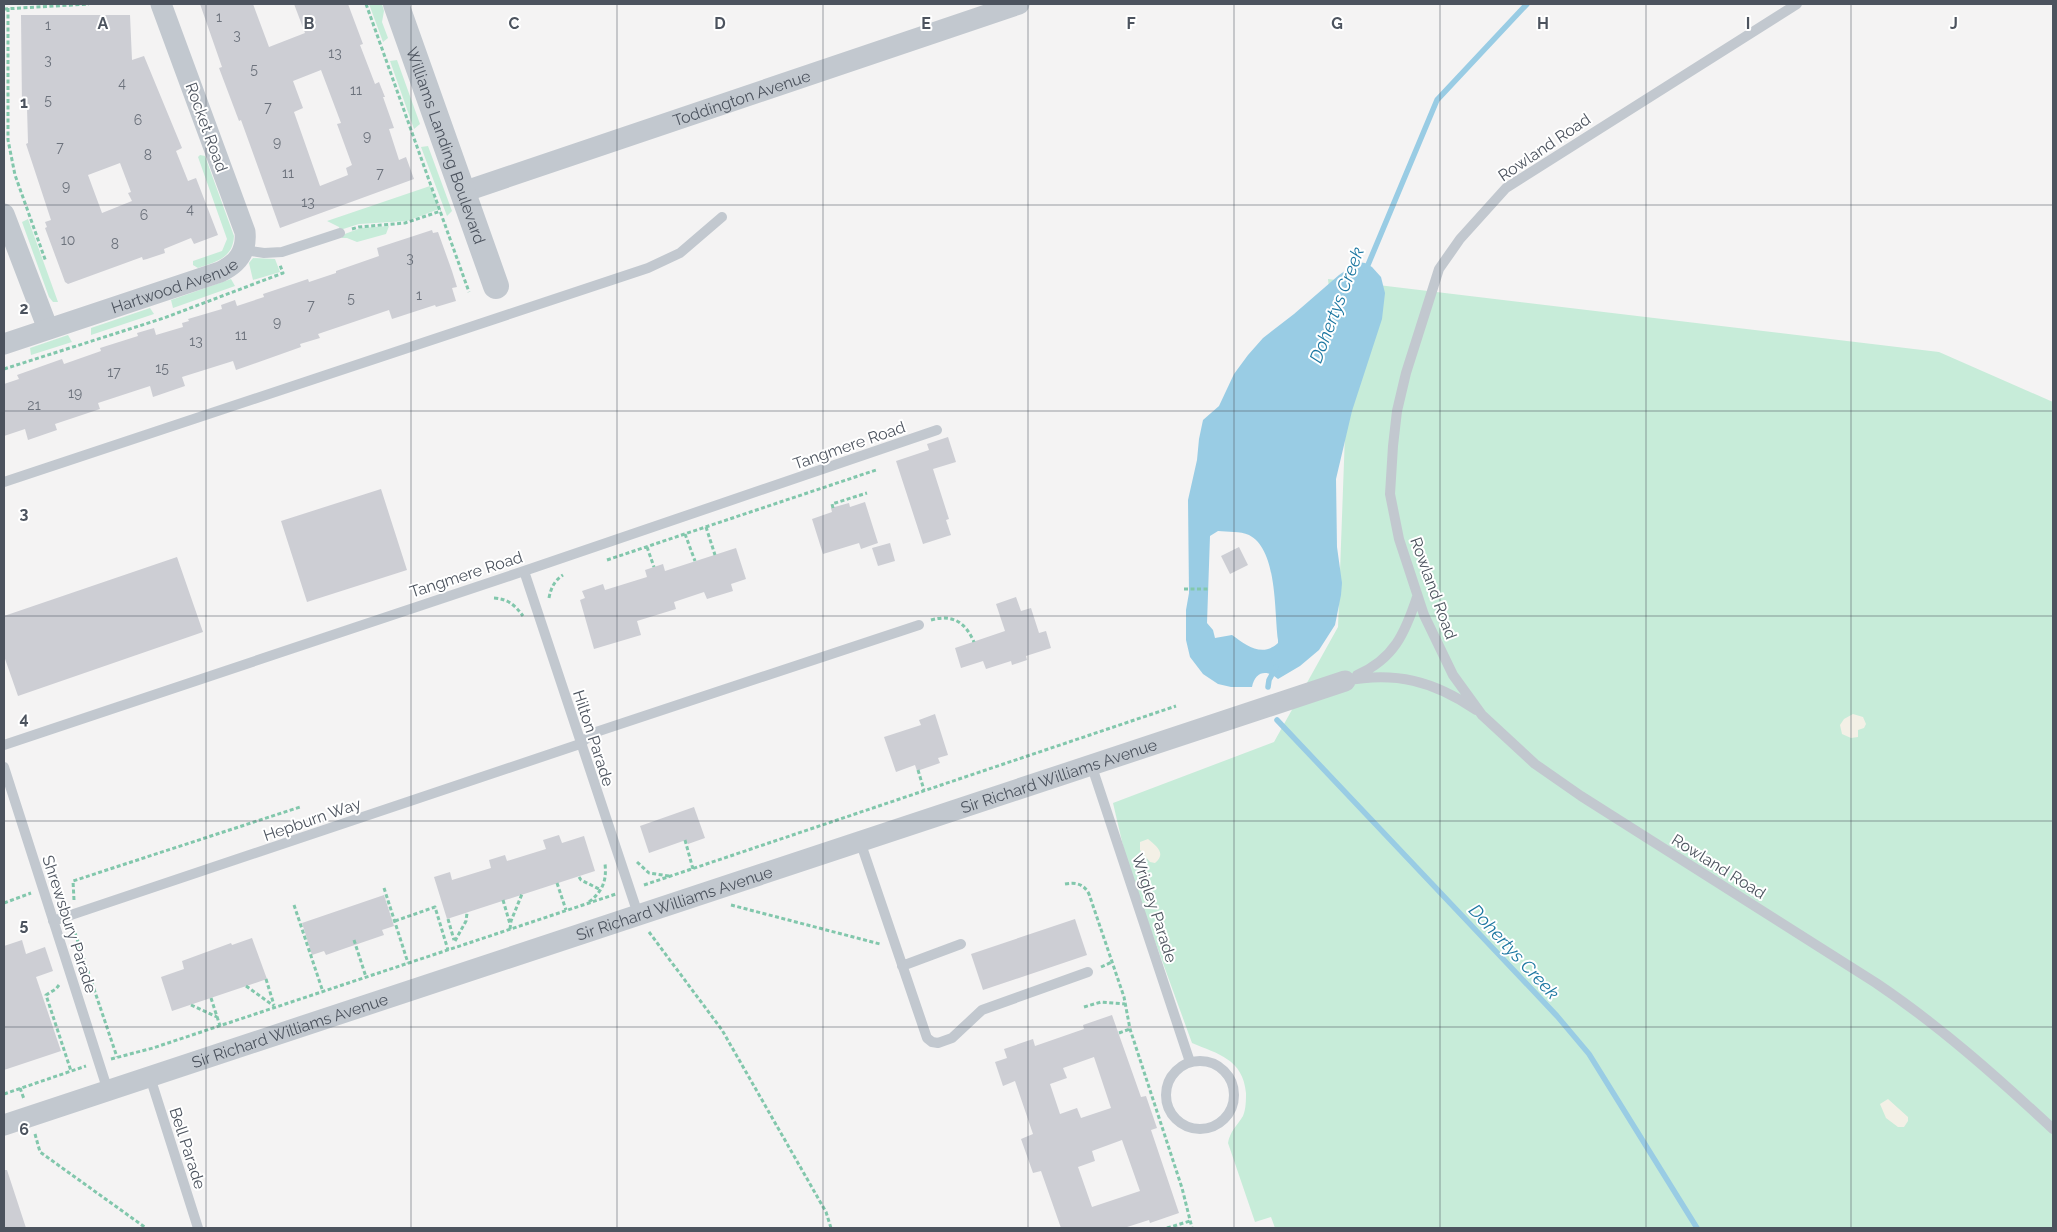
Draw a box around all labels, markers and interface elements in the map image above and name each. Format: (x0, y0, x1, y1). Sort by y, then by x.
house number: 1 (216, 9, 222, 25)
text: A (98, 14, 109, 33)
text: B (304, 14, 315, 33)
text: C (509, 14, 520, 33)
text: D (714, 14, 726, 33)
text: E (921, 14, 931, 33)
text: F (1126, 14, 1136, 33)
text: G (1331, 14, 1343, 33)
text: H (1537, 14, 1549, 33)
text: I (1746, 14, 1750, 33)
text: J (1950, 14, 1958, 33)
house number: 1 (45, 17, 51, 33)
house number: 3 (233, 27, 241, 43)
house number: 13 (328, 45, 342, 61)
street label: Williams Landing Boulevard (402, 45, 489, 247)
house number: 3 (44, 52, 52, 68)
house number: 5 (250, 61, 258, 77)
street label: Toddington Avenue (670, 66, 813, 130)
house number: 4 (118, 75, 126, 91)
street label: Rocket Road (182, 80, 231, 174)
house number: 11 (350, 82, 362, 98)
house number: 5 (44, 92, 52, 108)
text: 1 (20, 93, 28, 112)
house number: 7 (264, 99, 272, 115)
street label: Rowland Road (1495, 110, 1594, 185)
house number: 6 (134, 112, 142, 128)
house number: 9 (363, 128, 371, 144)
house number: 9 (273, 134, 281, 150)
house number: 7 (56, 139, 64, 155)
house number: 8 (144, 147, 152, 163)
house number: 11 (282, 165, 294, 181)
house number: 7 (376, 165, 384, 181)
house number: 9 (62, 178, 70, 194)
house number: 13 (301, 194, 315, 210)
house number: 4 (186, 201, 194, 217)
house number: 6 (140, 207, 148, 223)
house number: 10 (61, 232, 75, 248)
house number: 8 (111, 236, 119, 252)
water label: Dohertys Creek (1305, 244, 1368, 366)
house number: 3 (406, 250, 414, 266)
street label: Hartwood Avenue (109, 255, 242, 318)
house number: 1 (416, 287, 422, 303)
house number: 5 (347, 290, 355, 306)
house number: 7 (307, 297, 315, 313)
text: 2 (19, 299, 29, 318)
house number: 9 (273, 314, 281, 330)
house number: 11 (235, 327, 247, 343)
house number: 13 (189, 333, 203, 349)
house number: 15 (155, 360, 169, 376)
house number: 17 (107, 364, 121, 380)
house number: 19 (68, 385, 82, 401)
house number: 21 (27, 397, 41, 413)
street label: Tangmere Road (791, 417, 908, 474)
text: 3 (20, 504, 29, 523)
street label: Rowland Road (1406, 535, 1461, 642)
street label: Tangmere Road (407, 547, 525, 602)
street label: Hilton Parade (569, 688, 618, 789)
text: 4 (19, 709, 29, 728)
street label: Sir Richard Williams Avenue (958, 735, 1159, 818)
street label: Hepburn Way (261, 794, 364, 845)
street label: Rowland Road (1668, 830, 1769, 903)
street label: Wrigley Parade (1128, 851, 1181, 965)
street label: Shrewsbury Parade (38, 853, 101, 995)
street label: Sir Richard Williams Avenue (574, 862, 775, 945)
water label: Dohertys Creek (1465, 900, 1564, 1004)
text: 5 (20, 915, 29, 934)
street label: Sir Richard Williams Avenue (189, 990, 390, 1072)
street label: Bell Parade (165, 1105, 210, 1191)
text: 6 (19, 1120, 29, 1139)

